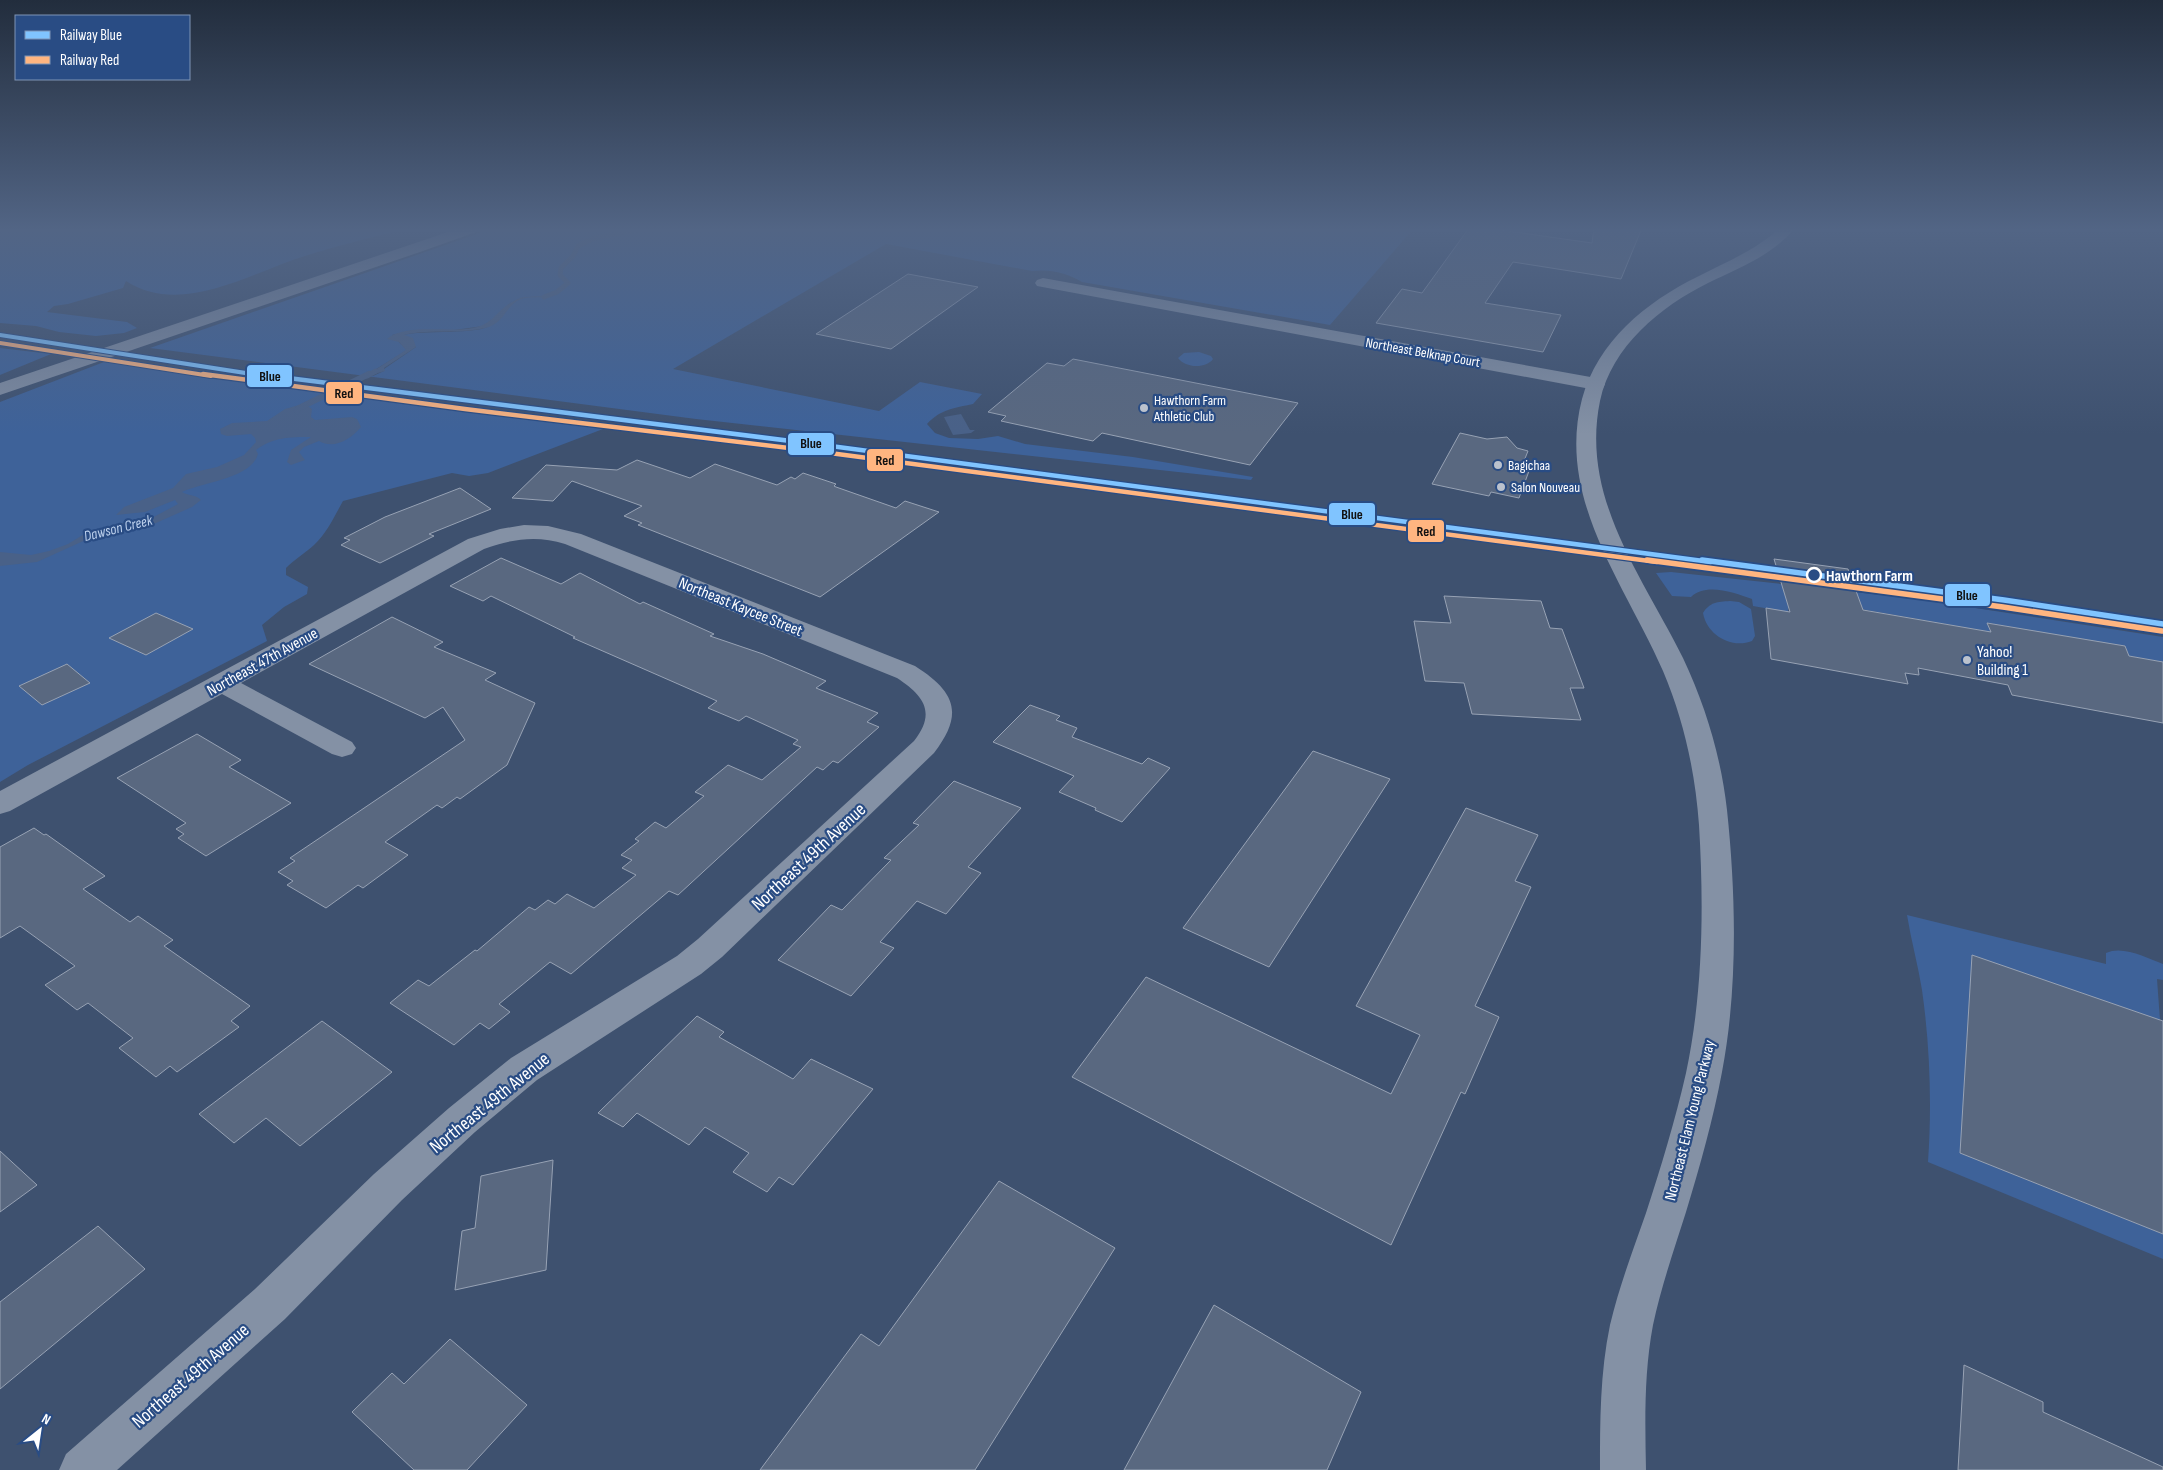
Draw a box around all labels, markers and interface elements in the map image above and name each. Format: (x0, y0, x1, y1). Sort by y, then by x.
legend (15, 15, 190, 80)
text: Railway Blue (60, 26, 122, 45)
text: Railway Red (60, 51, 119, 70)
street label: Northeast Belknap Court (1364, 334, 1481, 371)
line badge: Blue (246, 364, 293, 388)
text: Blue (259, 368, 281, 385)
line badge: Red (325, 381, 363, 405)
text: Red (335, 385, 353, 402)
place label: Hawthorn Farm Athletic Club (1153, 392, 1226, 425)
marker: Hawthorn Farm Athletic Club (1138, 402, 1150, 414)
line badge: Blue (787, 432, 835, 456)
text: Blue (800, 435, 822, 452)
line badge: Red (866, 448, 904, 472)
text: Red (876, 452, 894, 469)
place label: Bagichaa (1508, 457, 1550, 474)
marker: Bagichaa (1492, 459, 1504, 471)
place label: Salon Nouveau (1511, 479, 1580, 496)
marker: Salon Nouveau (1495, 481, 1507, 493)
line badge: Blue (1328, 502, 1376, 526)
text: Blue (1341, 506, 1363, 523)
water label: Dawson Creek (82, 511, 155, 546)
line badge: Red (1407, 519, 1445, 543)
text: Red (1417, 523, 1435, 540)
marker: Hawthorn Farm (1806, 567, 1822, 583)
place label: Hawthorn Farm (1826, 567, 1913, 586)
street label: Northeast Kaycee Street (676, 574, 805, 641)
line badge: Blue (1944, 583, 1991, 607)
text: Blue (1956, 587, 1978, 604)
street label: Northeast 47th Avenue (204, 624, 321, 701)
place label: Yahoo! Building 1 (1977, 643, 2028, 680)
marker: Yahoo! Building 1 (1961, 654, 1973, 666)
street label: Northeast 49th Avenue (747, 798, 871, 916)
street label: Northeast Elam Young Parkway (1661, 1038, 1720, 1203)
street label: Northeast 49th Avenue (425, 1048, 555, 1159)
street label: Northeast 49th Avenue (128, 1319, 254, 1433)
north arrow (15, 1405, 65, 1455)
text: N (39, 1410, 54, 1428)

